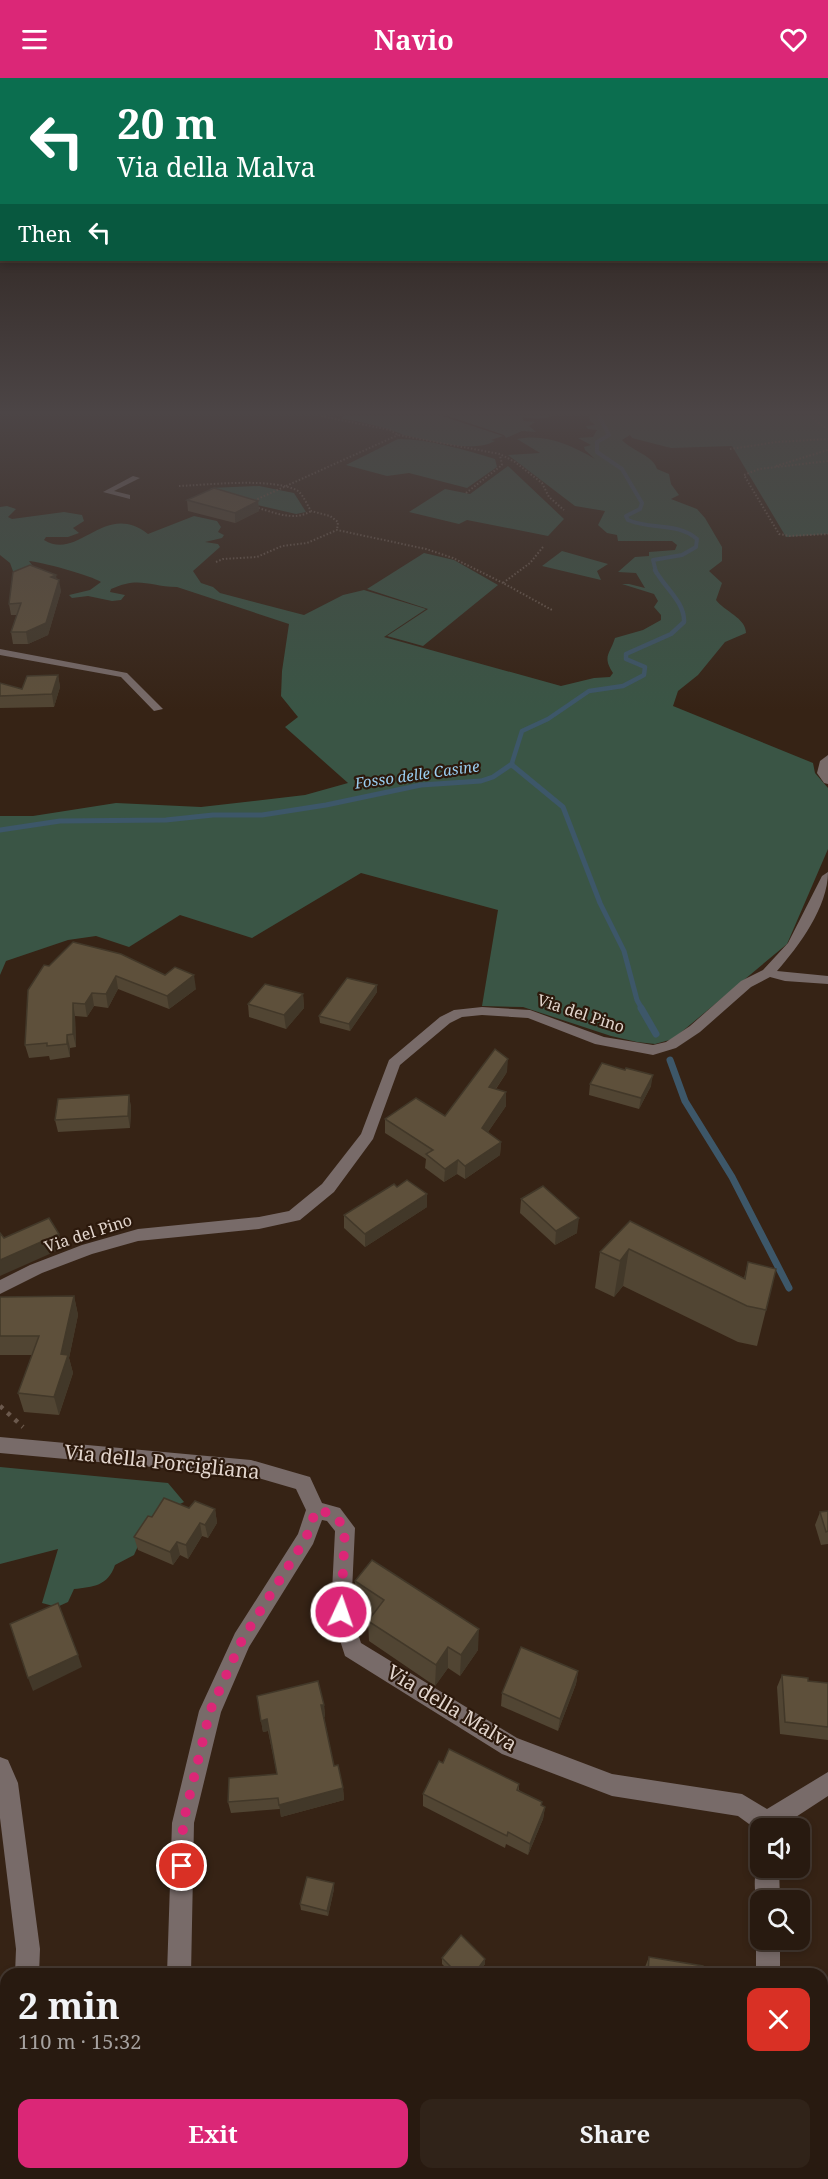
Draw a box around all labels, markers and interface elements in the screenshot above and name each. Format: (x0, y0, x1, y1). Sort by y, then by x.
text: Navio (374, 21, 454, 58)
icon: menu (18, 23, 51, 56)
icon: heart (777, 23, 810, 56)
text: 20 m (117, 94, 217, 151)
icon: left (18, 102, 96, 180)
text: Via della Malva (117, 148, 316, 185)
icon: left (83, 216, 116, 249)
text: Then (18, 218, 71, 248)
water label: Fosso delle Casine (352, 755, 481, 793)
street label: Via del Pino (534, 988, 628, 1038)
street label: Via del Pino (41, 1208, 135, 1258)
street label: Via della Porcigliana (63, 1438, 261, 1485)
position arrow (309, 1580, 373, 1644)
street label: Via della Malva (382, 1658, 522, 1757)
map controls (750, 1818, 810, 1950)
button: sound (750, 1818, 810, 1878)
pin (156, 1840, 207, 1891)
icon: arrive (165, 1849, 198, 1882)
button: search (750, 1890, 810, 1950)
text: 2 min (18, 1981, 120, 2030)
button: close (747, 1988, 810, 2051)
text: 110 m · 15:32 (18, 2028, 141, 2055)
button: Exit (18, 2099, 408, 2168)
button: Share (420, 2099, 810, 2168)

